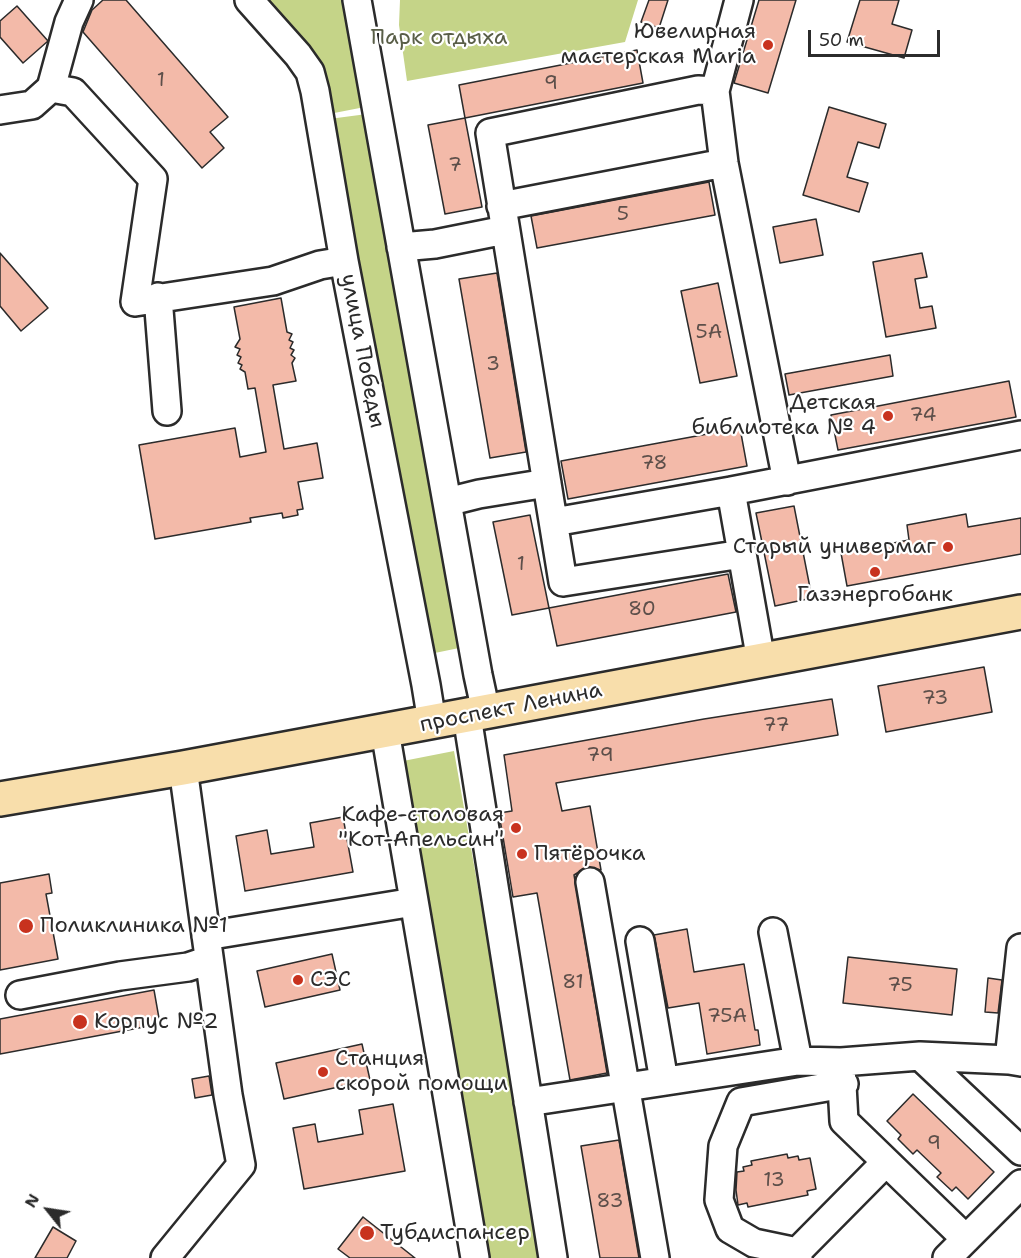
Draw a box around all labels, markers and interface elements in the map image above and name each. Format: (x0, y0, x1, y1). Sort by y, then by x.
scale bar (811, 18, 943, 56)
place label: Ювелирная мастерская Maria (560, 19, 756, 70)
park label: Парк отдыха (370, 25, 508, 51)
text: 50 m (819, 28, 864, 52)
marker: Ювелирная мастерская Maria (761, 38, 775, 52)
house number: 1 (157, 69, 165, 93)
house number: 9 (544, 72, 558, 96)
house number: 7 (448, 154, 462, 178)
house number: 5 (617, 203, 629, 227)
street label: улица Победы (334, 272, 390, 430)
house number: 5А (696, 321, 722, 345)
house number: 3 (486, 353, 500, 377)
place label: Детская библиотека № 4 (692, 390, 876, 442)
house number: 74 (909, 404, 937, 428)
marker: Детская библиотека № 4 (881, 409, 895, 423)
house number: 78 (640, 452, 668, 476)
place label: Старый универмаг (733, 534, 936, 560)
marker: Старый универмаг (941, 540, 955, 554)
house number: 1 (517, 553, 525, 577)
marker: Газэнергобанк (868, 565, 882, 579)
place label: Газэнергобанк (797, 582, 953, 608)
house number: 80 (628, 598, 656, 622)
street label: проспект Ленина (418, 677, 604, 739)
house number: 73 (922, 687, 948, 711)
house number: 77 (763, 714, 789, 738)
house number: 79 (586, 744, 614, 768)
place label: Кафе-столовая "Кот-Апельсин" (338, 802, 504, 854)
marker: Кафе-столовая "Кот-Апельсин" (509, 821, 523, 835)
place label: Пятёрочка (534, 841, 645, 867)
marker: Пятёрочка (515, 847, 529, 861)
place label: Поликлиника №1 (40, 913, 228, 939)
marker: Поликлиника №1 (17, 917, 35, 935)
place label: СЭС (310, 967, 351, 993)
house number: 81 (562, 971, 584, 995)
marker: СЭС (291, 973, 305, 987)
house number: 75 (887, 974, 913, 998)
house number: 75А (707, 1005, 747, 1029)
place label: Корпус №2 (94, 1009, 219, 1035)
marker: Корпус №2 (71, 1013, 89, 1031)
place label: Станция скорой помощи (335, 1046, 508, 1098)
marker: Станция скорой помощи (316, 1065, 330, 1079)
house number: 9 (927, 1132, 941, 1156)
house number: 13 (763, 1169, 785, 1193)
north arrow (18, 1180, 78, 1240)
text: N (20, 1190, 44, 1211)
house number: 83 (597, 1190, 623, 1214)
place label: Тубдиспансер (380, 1220, 530, 1246)
marker: Тубдиспансер (358, 1224, 376, 1242)

